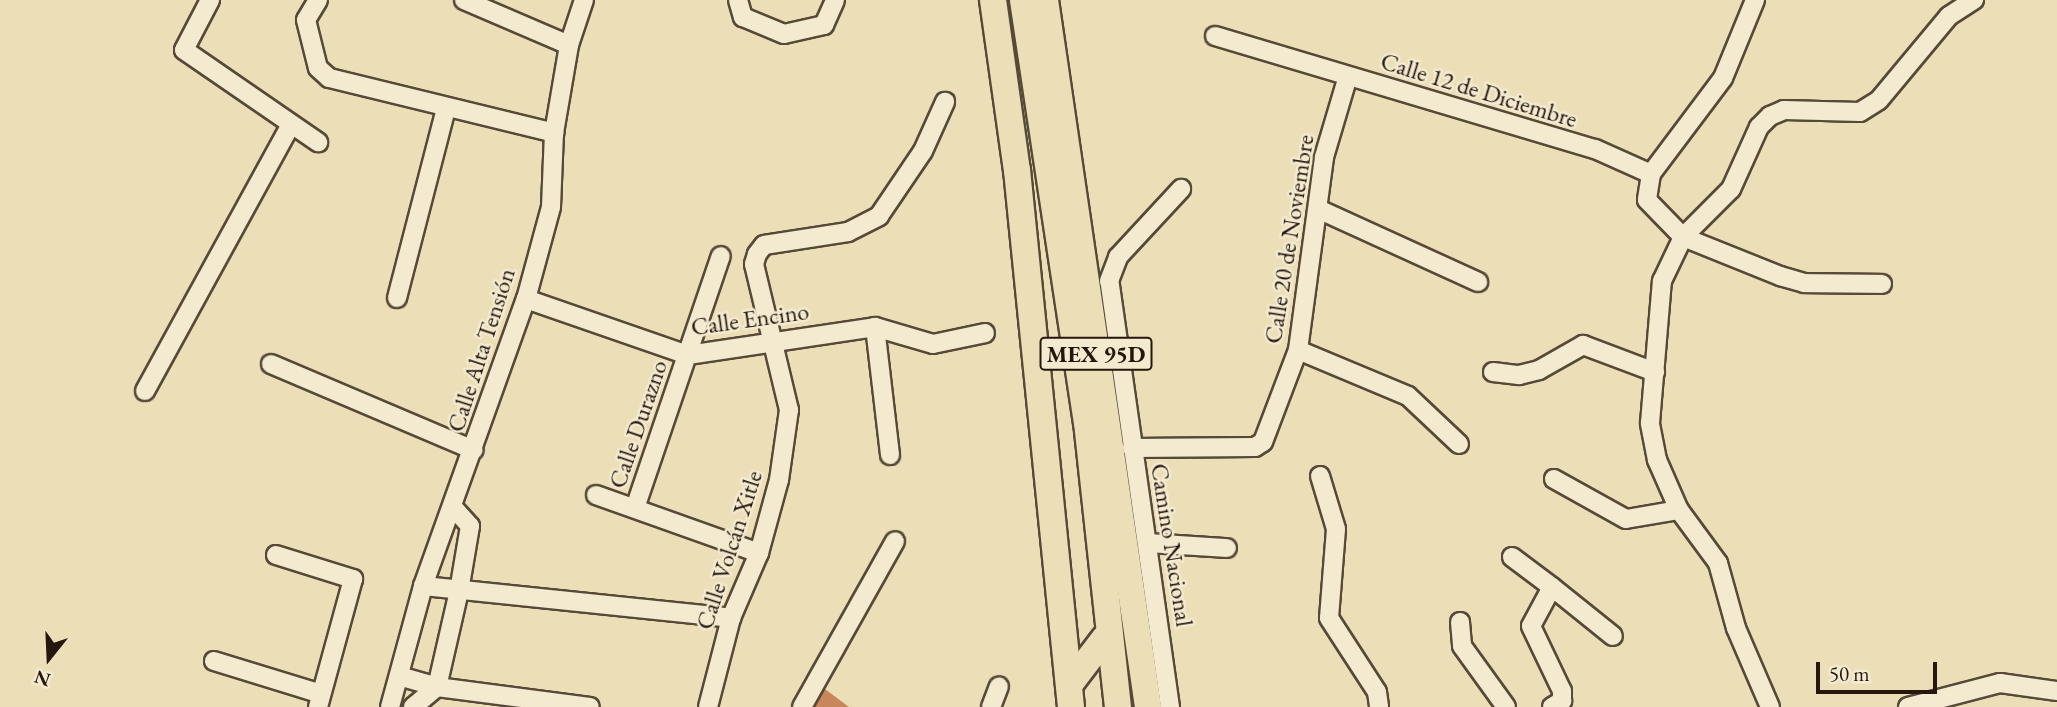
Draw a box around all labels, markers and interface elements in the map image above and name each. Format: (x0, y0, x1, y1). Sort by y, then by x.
street label: Calle 12 de Diciembre (1377, 46, 1581, 134)
street label: Calle 20 de Noviembre (1258, 132, 1320, 346)
street label: Calle Alta Tensión (441, 265, 521, 435)
street label: Calle Encino (689, 296, 811, 342)
road number: MEX 95D (1038, 334, 1154, 374)
street label: Calle Durazno (603, 356, 673, 492)
street label: Camino Nacional (1145, 461, 1199, 629)
street label: Calle Volcán Xitle (690, 467, 768, 633)
north arrow (14, 623, 84, 693)
scale bar (1819, 648, 1940, 692)
text: 50 m (1829, 660, 1870, 687)
text: N (31, 664, 54, 693)

